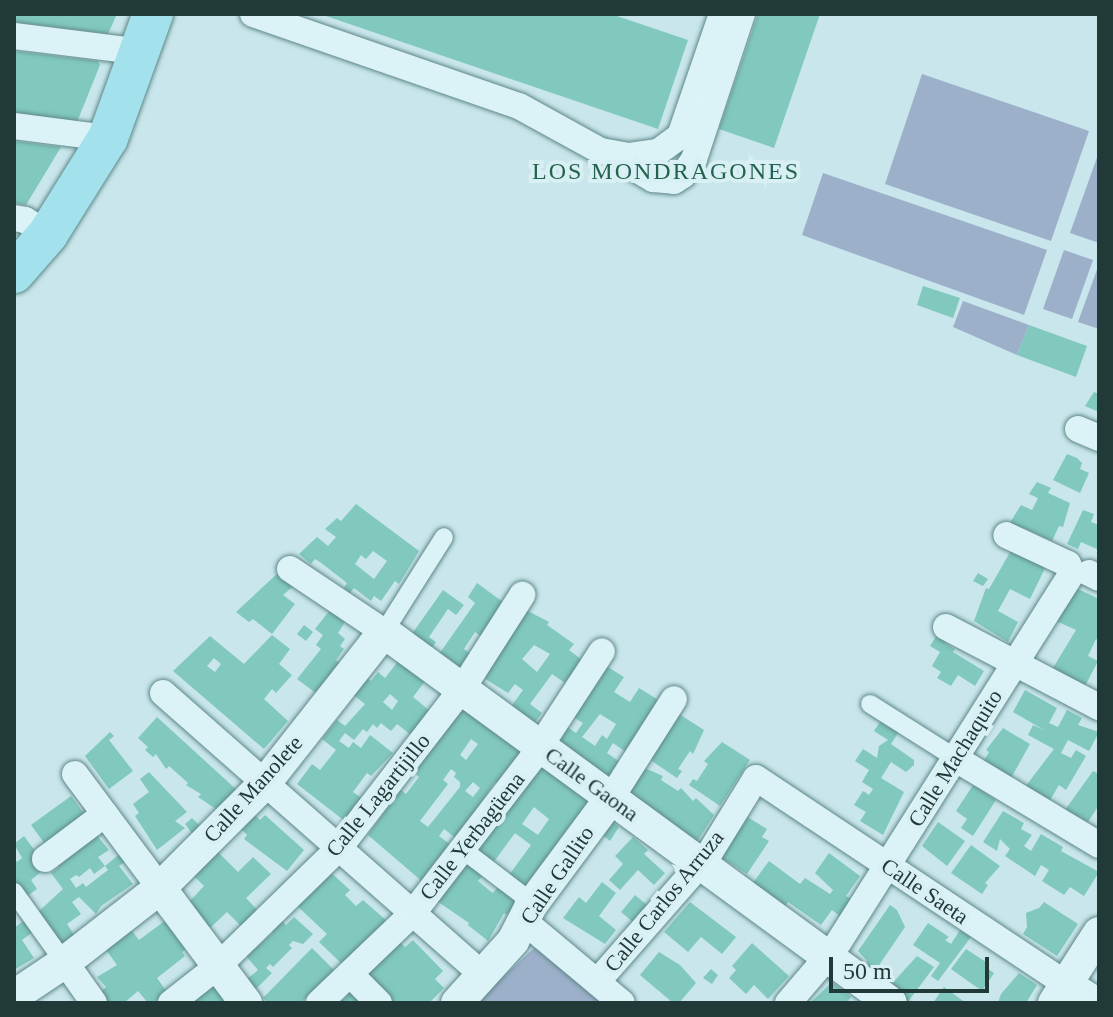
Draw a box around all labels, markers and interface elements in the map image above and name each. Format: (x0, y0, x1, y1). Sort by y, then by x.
district label: LOS MONDRAGONES (532, 158, 800, 186)
street label: Calle Machaquito (902, 684, 1008, 832)
street label: Calle Lagartijillo (320, 728, 436, 862)
street label: Calle Manolete (198, 730, 308, 848)
street label: Calle Gaona (540, 741, 644, 827)
street label: Calle Yerbagüena (414, 766, 530, 906)
street label: Calle Gallito (514, 821, 600, 929)
street label: Calle Carlos Arruza (598, 824, 730, 978)
street label: Calle Saeta (876, 852, 974, 930)
scale bar (833, 941, 993, 991)
text: 50 m (843, 958, 892, 984)

